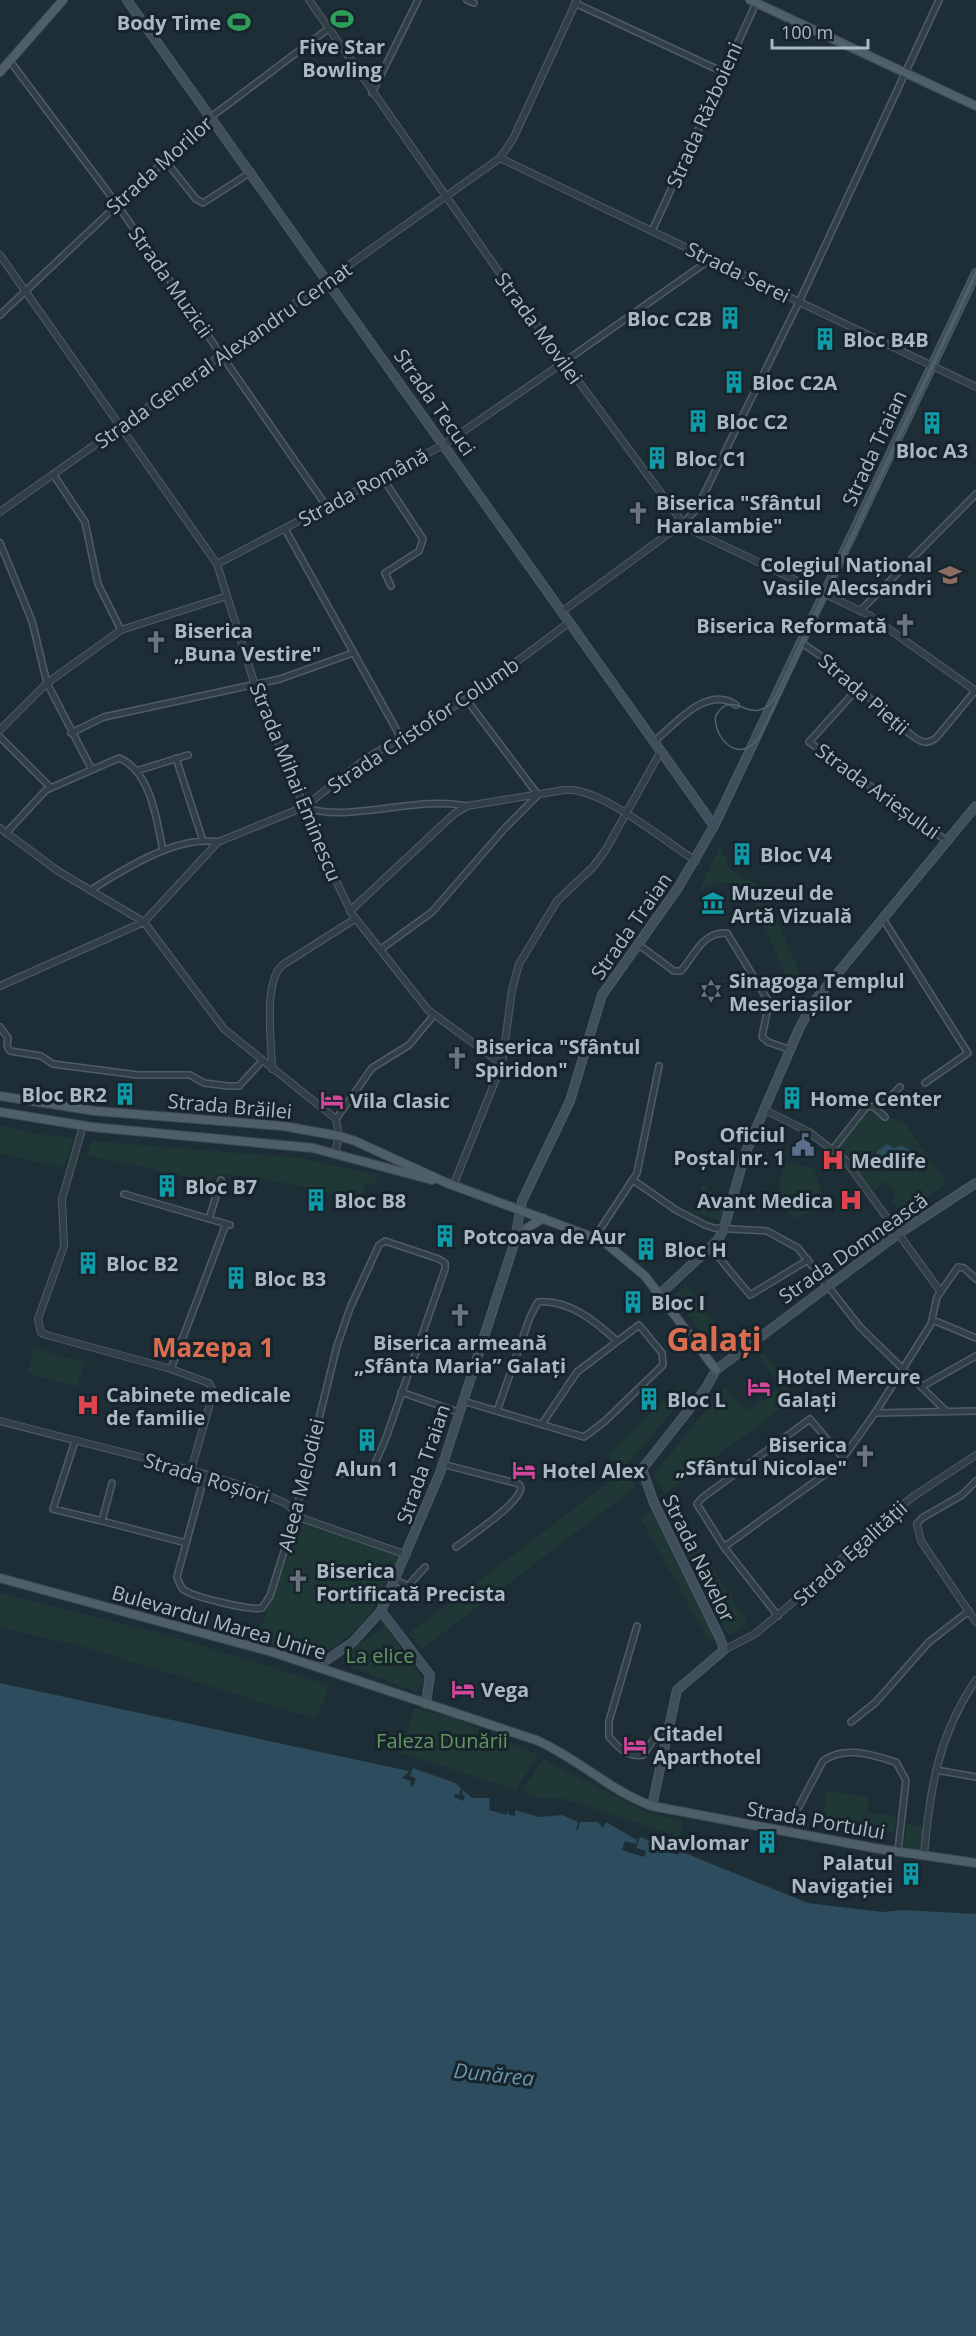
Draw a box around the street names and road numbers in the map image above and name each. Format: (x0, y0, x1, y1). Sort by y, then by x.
street label: Strada Războieni (660, 38, 748, 192)
street label: Strada Morilor (100, 110, 218, 220)
street label: Strada Muzicii (123, 221, 219, 343)
street label: Strada Serei (681, 235, 795, 309)
street label: Strada General Alexandru Cernat (89, 256, 357, 454)
street label: Strada Movilei (489, 267, 589, 389)
street label: Strada Tecuci (388, 343, 482, 461)
street label: Strada Traian (835, 386, 913, 510)
street label: Strada Română (293, 441, 433, 533)
street label: Strada Pieții (813, 647, 915, 741)
street label: Strada Cristofor Columb (322, 651, 524, 799)
street label: Strada Mihai Eminescu (244, 679, 348, 885)
street label: Strada Arieșului (811, 737, 945, 845)
street label: Strada Traian (584, 867, 678, 985)
street label: Strada Brăilei (167, 1087, 293, 1125)
street label: Strada Domnească (773, 1187, 933, 1309)
street label: Strada Traian (390, 1401, 456, 1527)
street label: Aleea Melodiei (271, 1416, 331, 1554)
street label: Strada Roșiori (141, 1446, 273, 1510)
street label: Strada Navelor (656, 1490, 742, 1626)
street label: Strada Egalității (787, 1495, 913, 1611)
street label: Bulevardul Marea Unire (109, 1578, 329, 1666)
street label: Strada Portului (745, 1795, 887, 1845)

